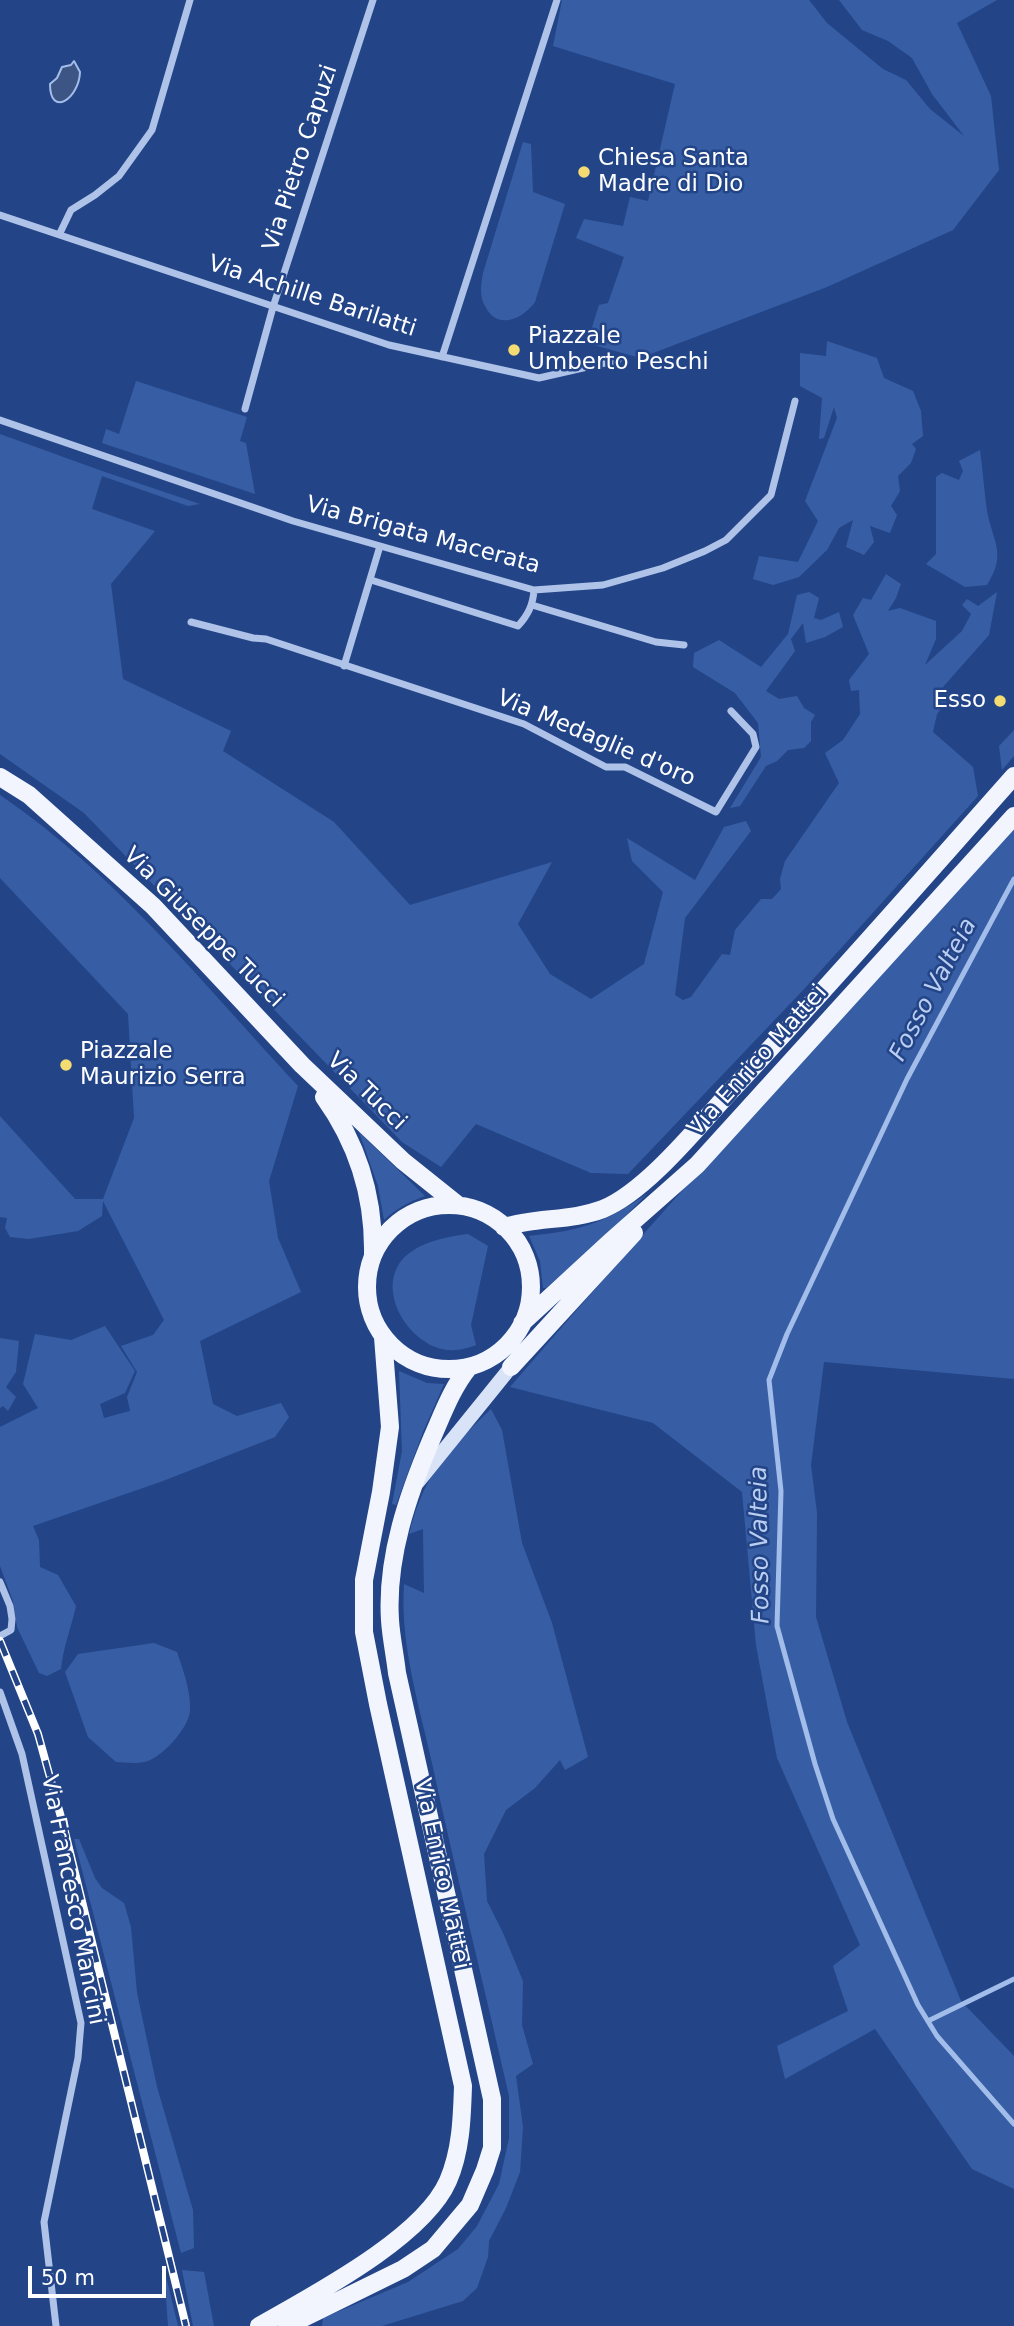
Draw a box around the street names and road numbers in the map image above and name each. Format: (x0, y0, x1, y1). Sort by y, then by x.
street label: Via Pietro Capuzi (258, 61, 344, 255)
street label: Via Achille Barilatti (205, 250, 419, 344)
street label: Via Brigata Macerata (303, 491, 543, 581)
street label: Via Medaglie d'oro (493, 685, 699, 793)
street label: Via Giuseppe Tucci (117, 842, 289, 1014)
street label: Via Enrico Mattei (683, 979, 833, 1143)
street label: Via Tucci (321, 1047, 411, 1137)
street label: Via Francesco Mancini (34, 1773, 110, 2027)
street label: Via Enrico Mattei (407, 1776, 475, 1972)

